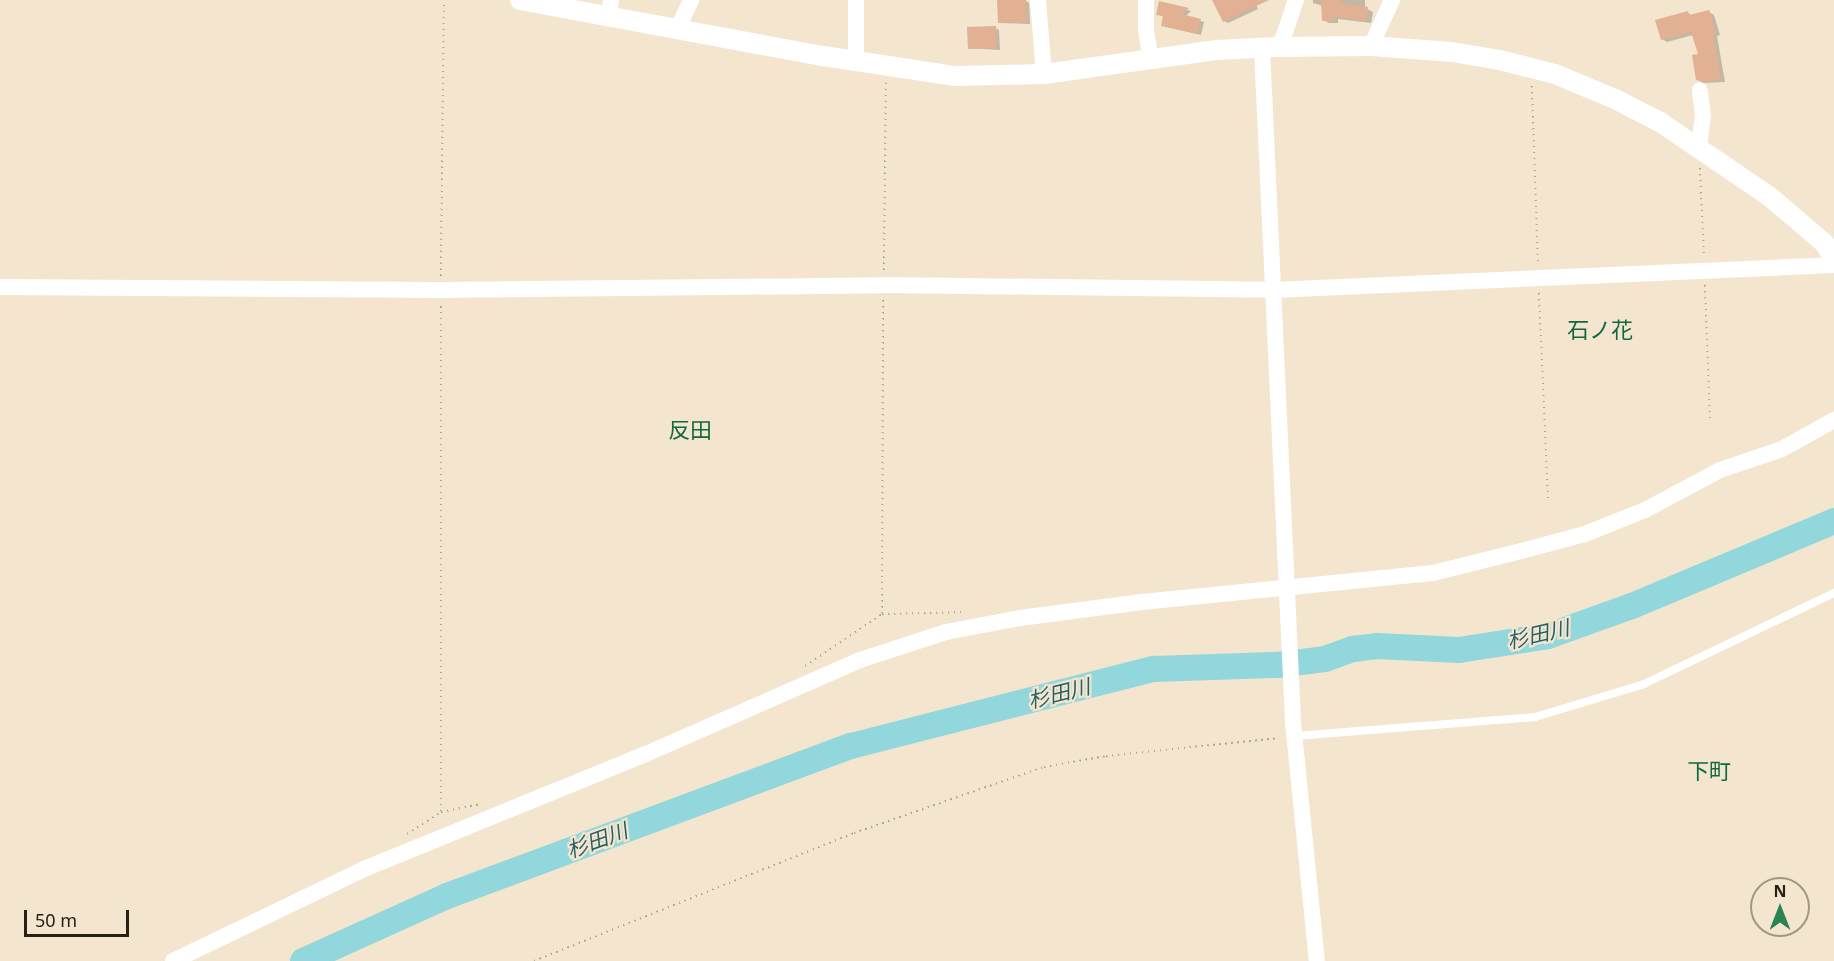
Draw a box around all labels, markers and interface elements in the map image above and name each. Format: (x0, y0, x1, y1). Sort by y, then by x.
district label: 石ノ花 (1567, 317, 1633, 343)
district label: 反田 (668, 417, 712, 443)
water label: 杉田川 (1504, 615, 1572, 653)
water label: 杉田川 (1025, 673, 1093, 713)
district label: 下町 (1687, 758, 1731, 784)
water label: 杉田川 (563, 817, 631, 863)
north arrow (1750, 877, 1810, 937)
text: N (1773, 880, 1787, 902)
scale bar (27, 898, 132, 936)
text: 50 m (35, 908, 77, 932)

